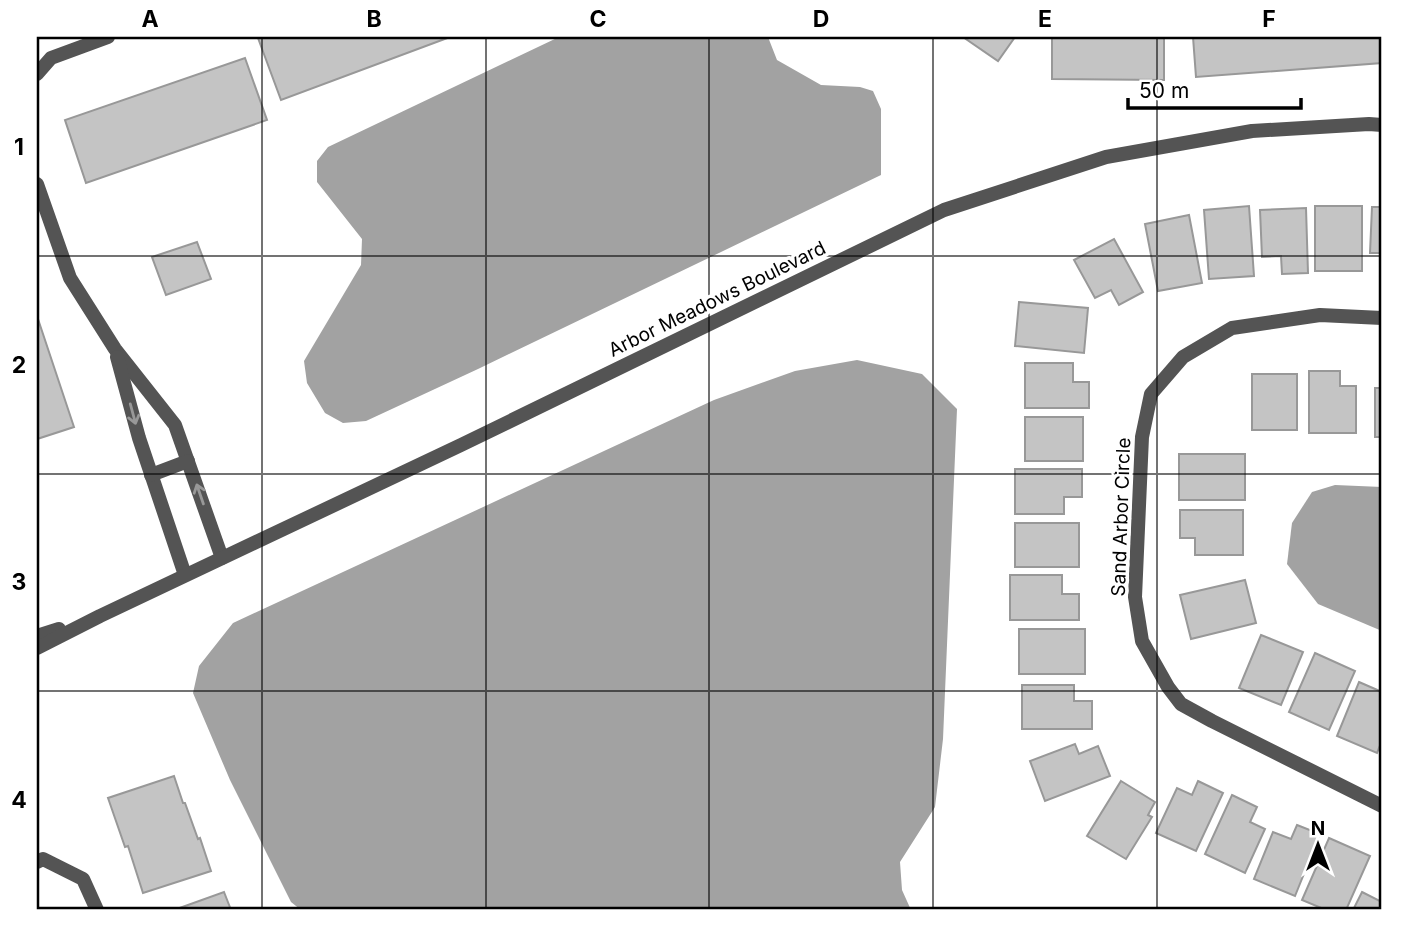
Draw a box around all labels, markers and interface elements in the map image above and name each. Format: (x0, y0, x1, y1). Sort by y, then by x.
text: A (141, 5, 159, 33)
text: B (366, 5, 382, 33)
text: C (589, 5, 607, 33)
text: D (813, 5, 829, 33)
text: E (1038, 5, 1052, 33)
text: F (1262, 5, 1276, 33)
scale bar (1128, 66, 1302, 110)
text: 50 m (1139, 78, 1189, 103)
text: 1 (14, 133, 24, 161)
street label: Arbor Meadows Boulevard (605, 236, 829, 362)
text: 2 (12, 351, 26, 379)
one-way arrow (127, 403, 140, 425)
street label: Sand Arbor Circle (1107, 437, 1135, 597)
one-way arrow (193, 483, 206, 505)
text: 3 (12, 568, 26, 596)
text: 4 (11, 786, 27, 814)
north arrow (1282, 810, 1352, 880)
text: N (1311, 817, 1325, 840)

